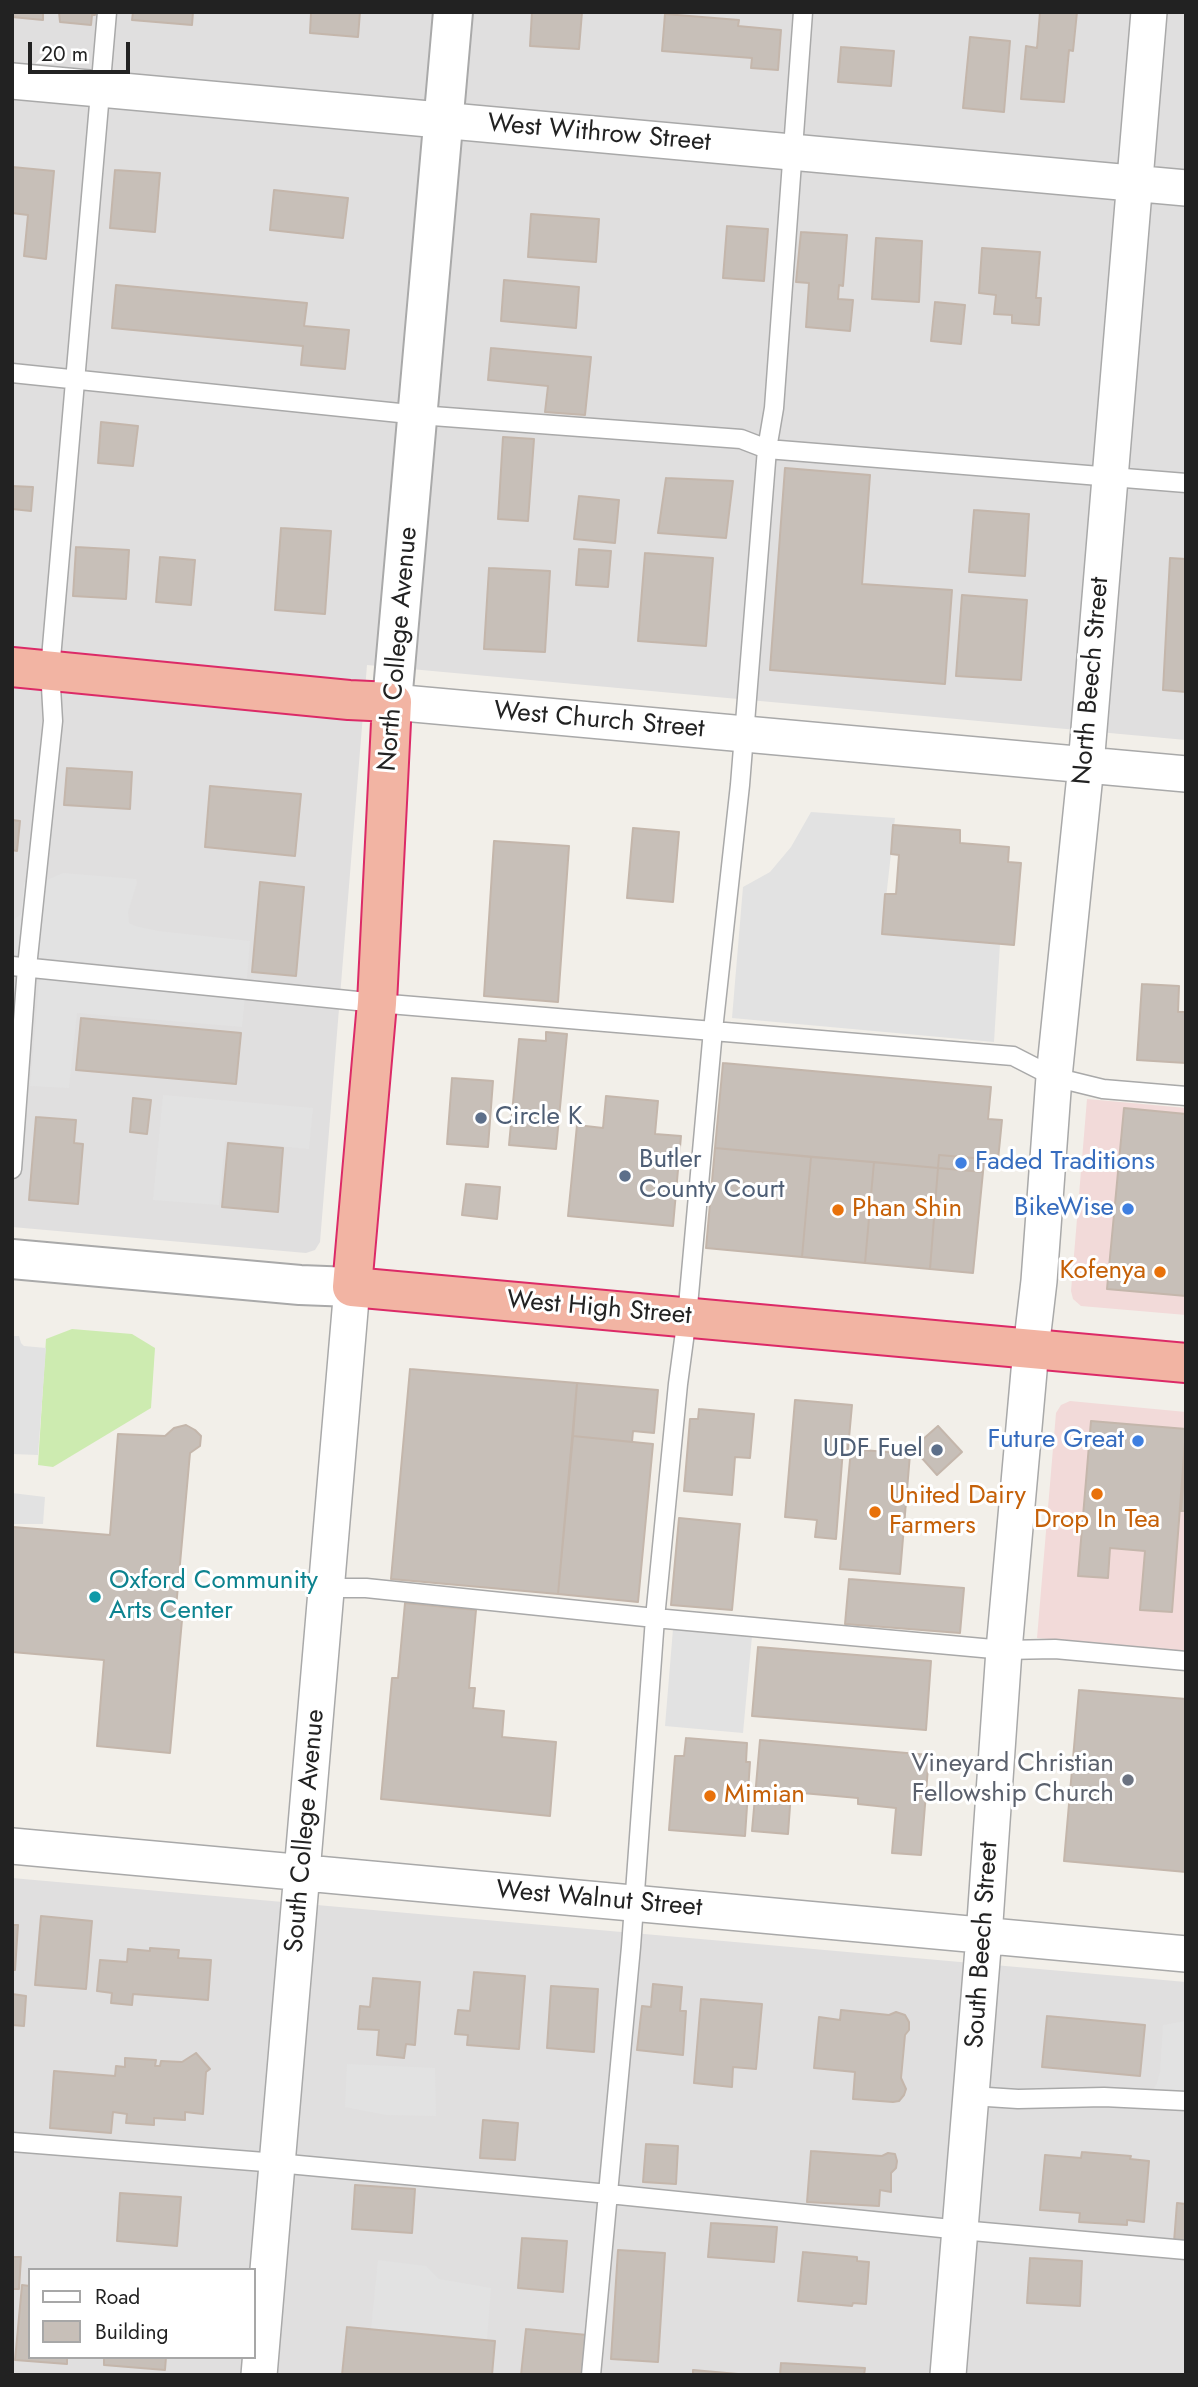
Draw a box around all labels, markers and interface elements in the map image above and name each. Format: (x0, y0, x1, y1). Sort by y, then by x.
scale bar (32, 28, 133, 72)
text: 20 m (41, 39, 88, 69)
street label: West Withrow Street (486, 109, 712, 159)
street label: North College Avenue (373, 525, 425, 773)
street label: North Beech Street (1067, 576, 1117, 786)
street label: West Church Street (492, 696, 706, 746)
place label: Circle K (495, 1102, 582, 1134)
marker: Circle K (473, 1110, 489, 1126)
place label: Butler County Court (639, 1145, 785, 1206)
place label: Faded Traditions (975, 1147, 1155, 1179)
marker: Faded Traditions (953, 1155, 969, 1171)
marker: Butler County Court (617, 1168, 633, 1184)
place label: BikeWise (1014, 1193, 1114, 1225)
place label: Phan Shin (852, 1194, 962, 1226)
marker: BikeWise (1120, 1201, 1136, 1217)
marker: Phan Shin (830, 1202, 846, 1218)
place label: Kofenya (1060, 1256, 1146, 1288)
marker: Kofenya (1152, 1264, 1168, 1280)
street label: West High Street (505, 1285, 693, 1333)
place label: Future Great (987, 1425, 1124, 1457)
marker: Future Great (1130, 1433, 1146, 1449)
place label: UDF Fuel (823, 1434, 923, 1466)
marker: UDF Fuel (929, 1442, 945, 1458)
place label: United Dairy Farmers (889, 1481, 1026, 1542)
marker: Drop In Tea (1089, 1486, 1105, 1502)
marker: United Dairy Farmers (867, 1504, 883, 1520)
place label: Drop In Tea (1034, 1505, 1160, 1537)
place label: Oxford Community Arts Center (109, 1566, 318, 1628)
marker: Oxford Community Arts Center (87, 1589, 103, 1605)
street label: South College Avenue (280, 1708, 332, 1954)
place label: Vineyard Christian Fellowship Church (911, 1749, 1114, 1810)
marker: Vineyard Christian Fellowship Church (1120, 1772, 1136, 1788)
place label: Mimian (724, 1780, 805, 1812)
marker: Mimian (702, 1788, 718, 1804)
street label: South Beech Street (960, 1841, 1006, 2049)
street label: West Walnut Street (495, 1875, 703, 1925)
legend (28, 2268, 256, 2359)
text: Road (95, 2282, 140, 2312)
text: Building (95, 2317, 168, 2347)

